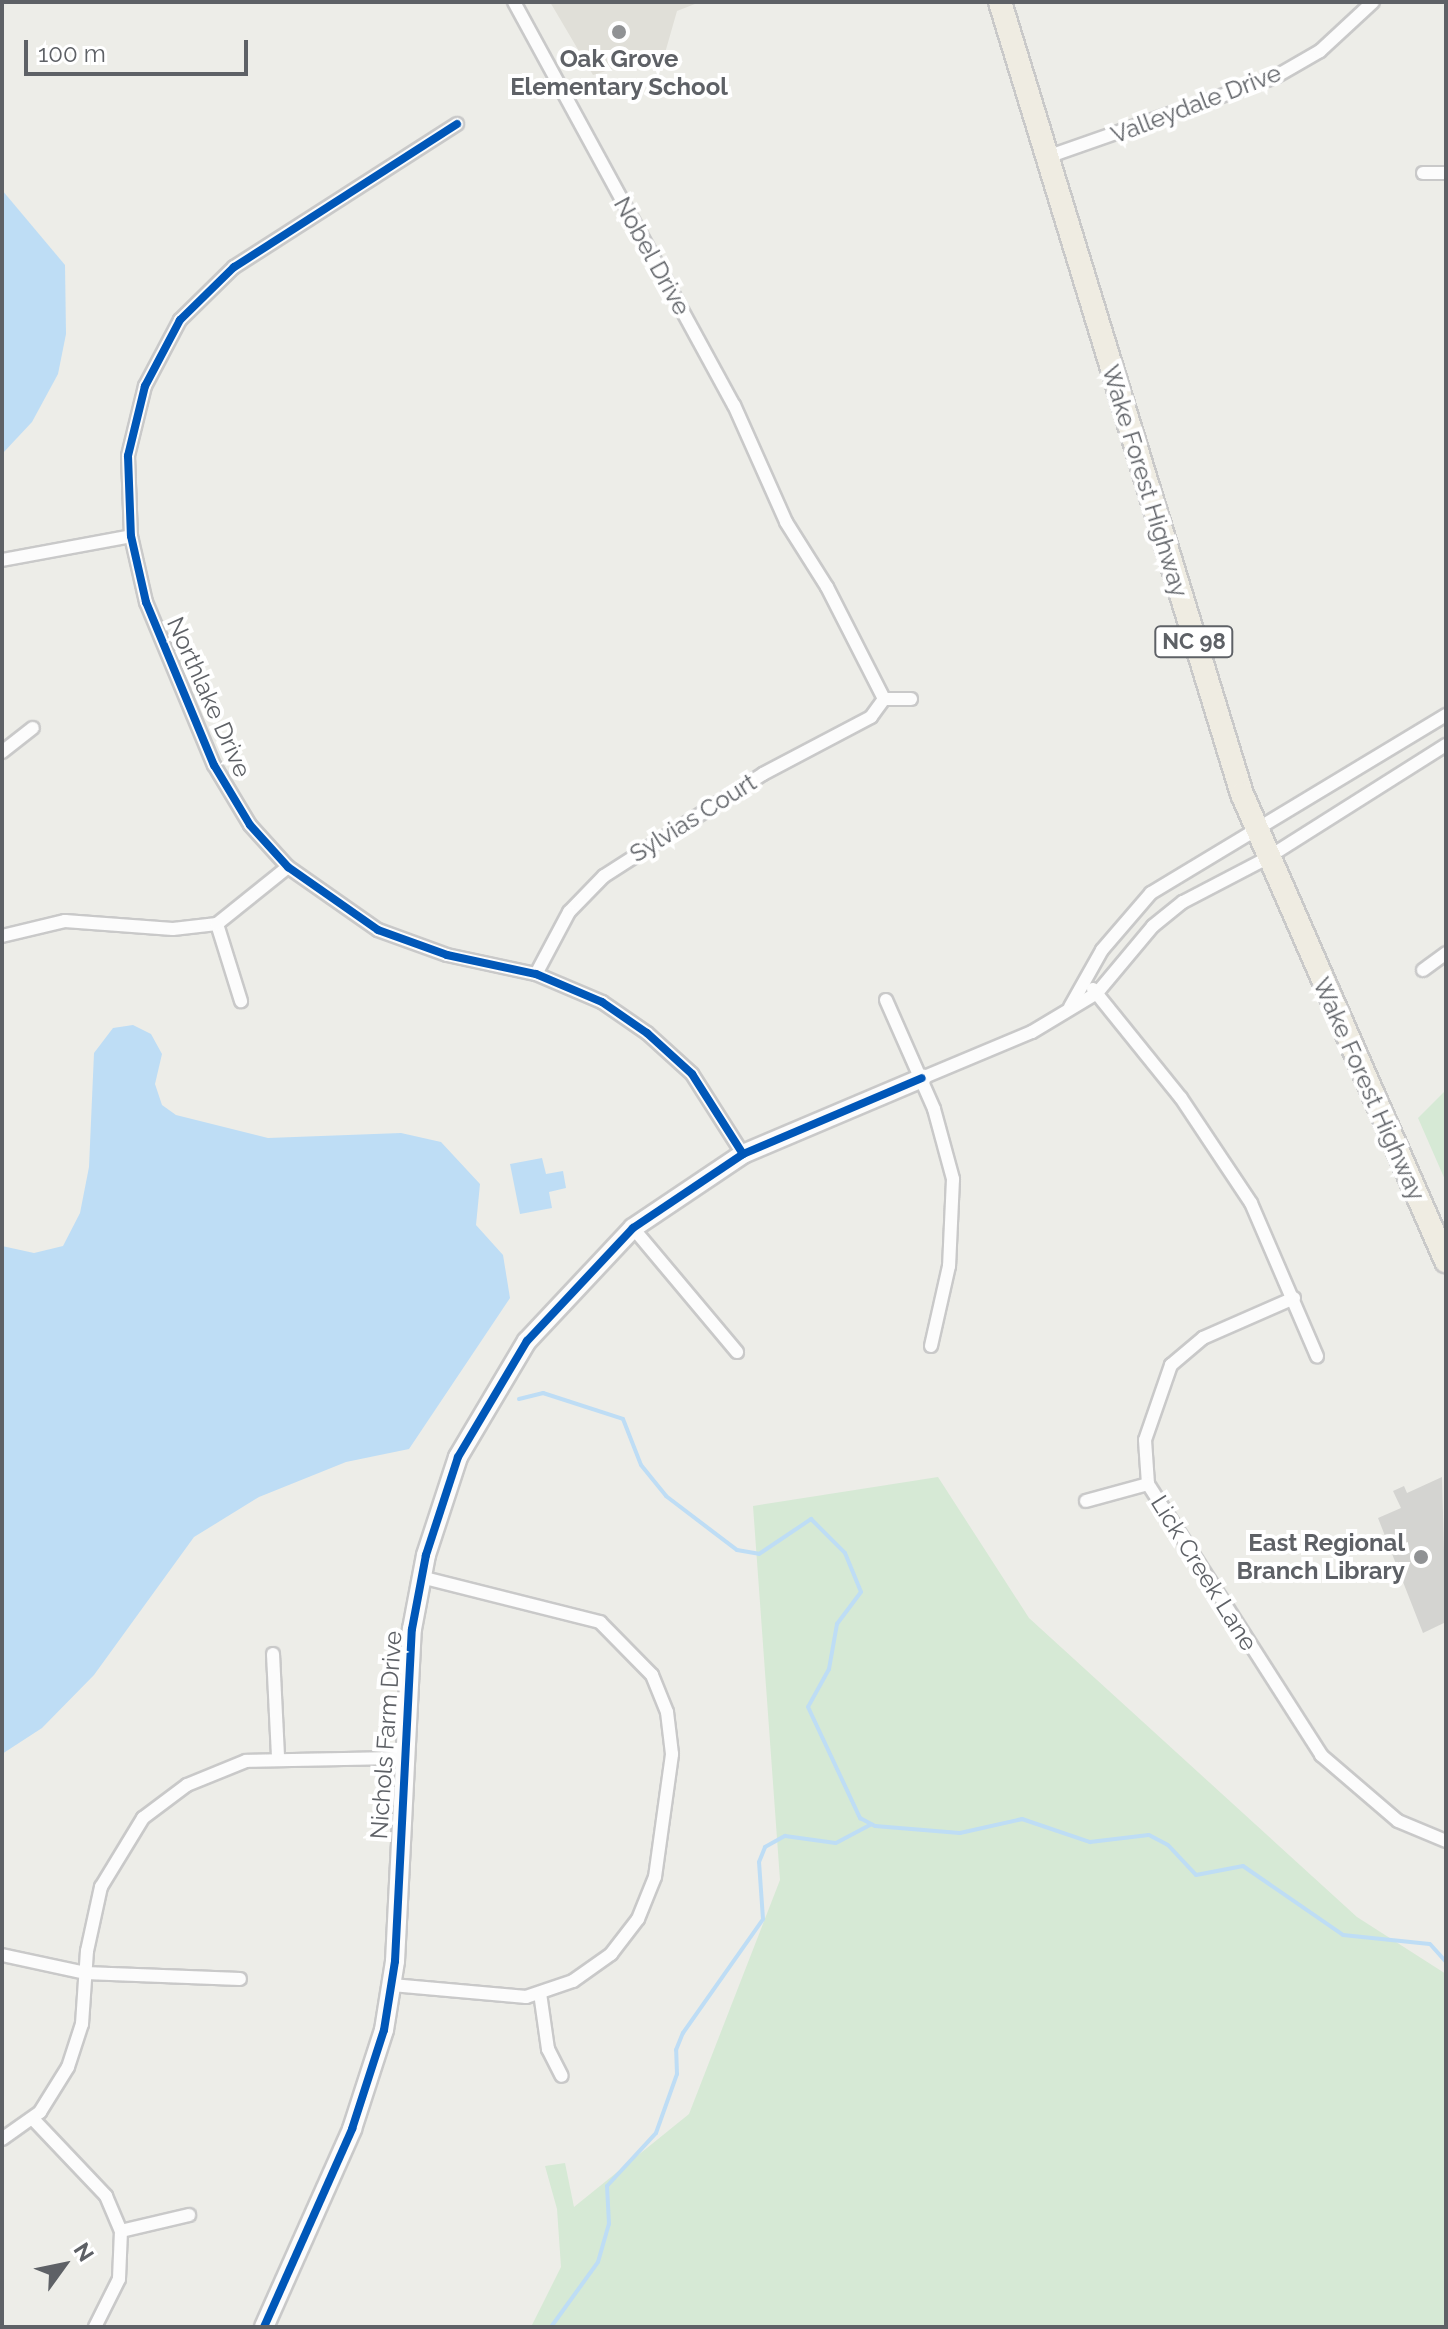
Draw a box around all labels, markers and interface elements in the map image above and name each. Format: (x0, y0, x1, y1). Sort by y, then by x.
marker: Oak Grove Elementary School (610, 23, 628, 41)
scale bar (28, 24, 252, 74)
text: 100 m (38, 39, 106, 68)
place label: Oak Grove Elementary School (510, 45, 728, 101)
street label: Valleydale Drive (1107, 58, 1285, 150)
street label: Nobel Drive (608, 192, 696, 320)
street label: Wake Forest Highway (1096, 362, 1194, 600)
street label: Northlake Drive (161, 612, 257, 782)
road number: NC 98 (1154, 624, 1234, 660)
street label: Sylvias Court (624, 768, 762, 868)
street label: Wake Forest Highway (1307, 973, 1431, 1205)
street label: Lick Creek Lane (1145, 1490, 1263, 1656)
place label: East Regional Branch Library (1237, 1529, 1405, 1585)
marker: East Regional Branch Library (1412, 1548, 1430, 1566)
street label: Nichols Farm Drive (364, 1630, 408, 1840)
north arrow (24, 2225, 104, 2305)
text: N (69, 2238, 100, 2266)

